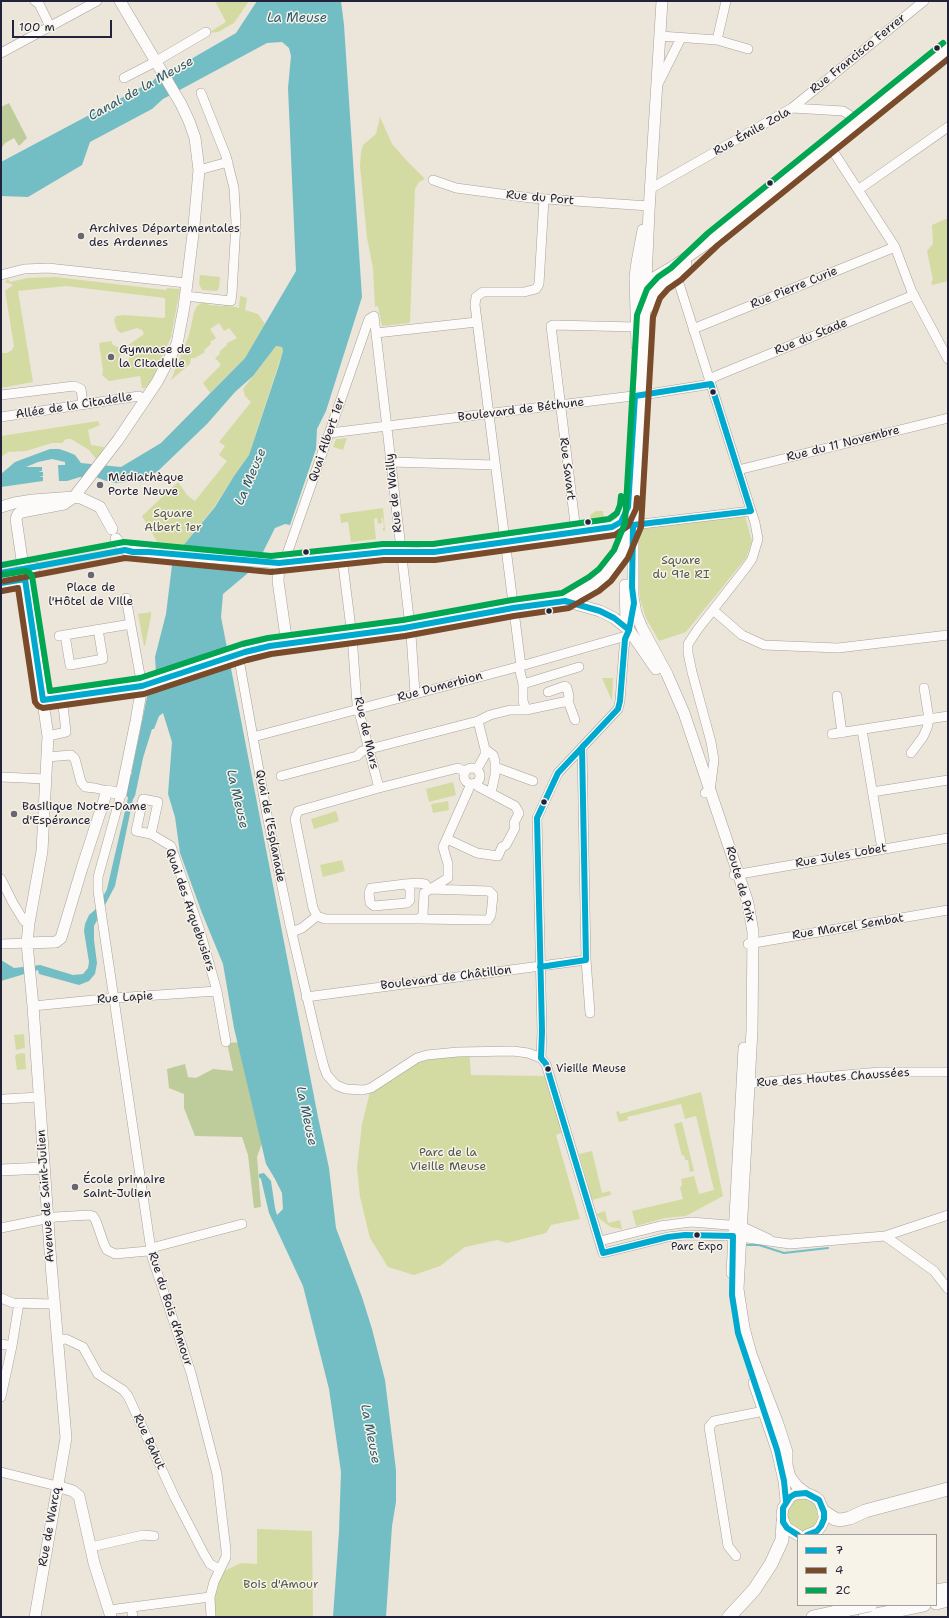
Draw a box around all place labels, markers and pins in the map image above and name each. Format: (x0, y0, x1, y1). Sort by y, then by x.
unlabelled marker (932, 43, 942, 53)
unlabelled marker (765, 178, 775, 188)
place label: Archives Départementales des Ardennes (89, 222, 240, 250)
marker: Archives Départementales des Ardennes (76, 231, 86, 241)
place label: Gymnase de la Citadelle (119, 343, 191, 371)
marker: Gymnase de la Citadelle (106, 352, 116, 362)
unlabelled marker (708, 387, 718, 397)
place label: Médiathèque Porte Neuve (108, 471, 184, 499)
marker: Médiathèque Porte Neuve (95, 480, 105, 490)
unlabelled marker (583, 517, 593, 527)
unlabelled marker (301, 547, 311, 557)
marker: Place de l'Hôtel de Ville (86, 570, 96, 580)
place label: Place de l'Hôtel de Ville (49, 581, 133, 609)
unlabelled marker (544, 606, 554, 616)
unlabelled marker (539, 797, 549, 807)
place label: Basilique Notre-Dame d'Espérance (22, 800, 147, 828)
marker: Basilique Notre-Dame d'Espérance (9, 809, 19, 819)
place label: Vieille Meuse (556, 1062, 626, 1076)
marker: Vieille Meuse (543, 1064, 553, 1074)
place label: École primaire Saint-Julien (83, 1173, 165, 1201)
marker: École primaire Saint-Julien (70, 1182, 80, 1192)
marker: Parc Expo (692, 1230, 702, 1240)
place label: Parc Expo (671, 1240, 723, 1254)

